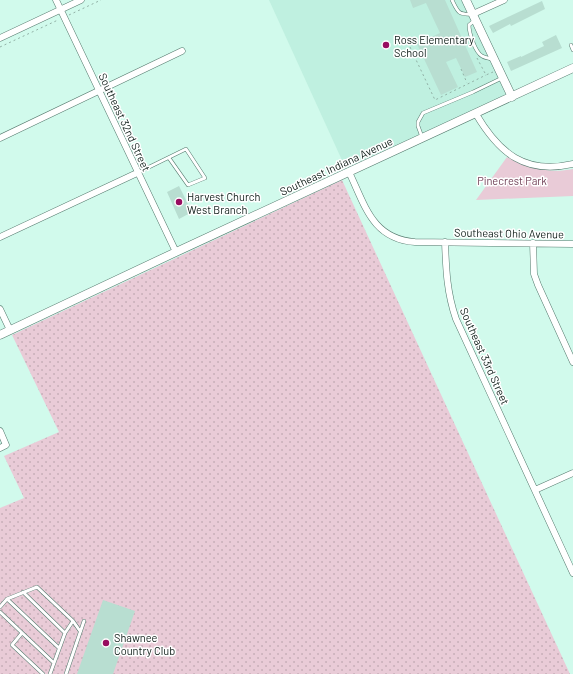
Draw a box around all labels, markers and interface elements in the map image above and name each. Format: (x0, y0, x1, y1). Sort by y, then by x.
place label: Ross Elementary School (394, 33, 474, 59)
marker: Ross Elementary School (381, 40, 391, 50)
street label: Southeast 32nd Street (97, 71, 153, 173)
street label: Southeast Indiana Avenue (278, 134, 395, 198)
park label: Pinecrest Park (477, 174, 547, 187)
place label: Harvest Church West Branch (187, 190, 261, 216)
marker: Harvest Church West Branch (174, 197, 184, 207)
street label: Southeast Ohio Avenue (454, 226, 564, 240)
street label: Southeast 33rd Street (458, 306, 512, 406)
place label: Shawnee Country Club (114, 631, 175, 657)
marker: Shawnee Country Club (101, 638, 111, 648)

